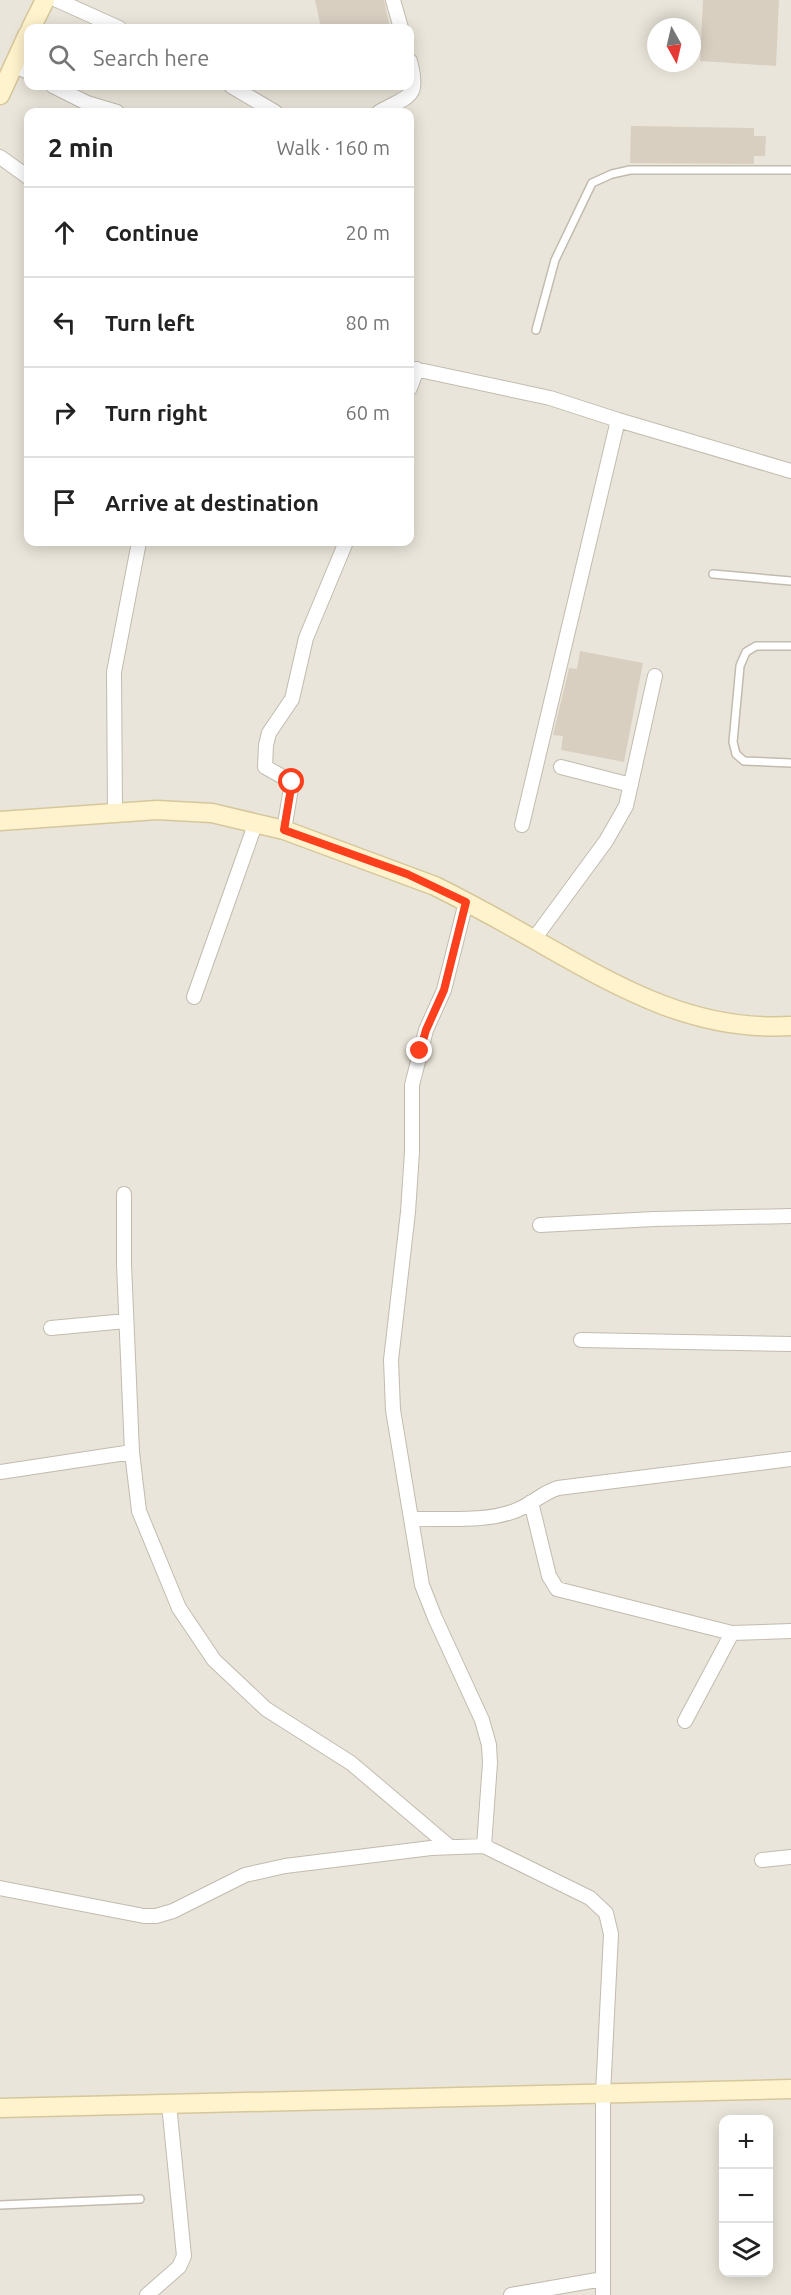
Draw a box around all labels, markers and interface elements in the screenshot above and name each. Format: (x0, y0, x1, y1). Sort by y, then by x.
north arrow (647, 18, 701, 72)
search box (24, 24, 414, 90)
icon: search (45, 41, 78, 74)
text: Search here (93, 45, 209, 70)
text: 2 min (48, 133, 114, 162)
text: Walk · 160 m (277, 136, 390, 159)
icon: ahead (48, 216, 81, 249)
text: Continue (105, 220, 199, 245)
text: 20 m (346, 221, 390, 244)
icon: left (48, 306, 81, 339)
text: Turn left (105, 310, 195, 335)
text: 80 m (346, 311, 390, 334)
icon: right (48, 396, 81, 429)
text: Turn right (105, 400, 207, 425)
text: 60 m (346, 401, 390, 424)
icon: arrive (48, 486, 81, 519)
text: Arrive at destination (105, 490, 319, 515)
route start (278, 768, 304, 794)
route end (406, 1037, 432, 1063)
map controls (719, 2115, 773, 2277)
button: + (719, 2115, 773, 2169)
button: − (719, 2169, 773, 2223)
button: layers (719, 2223, 773, 2277)

